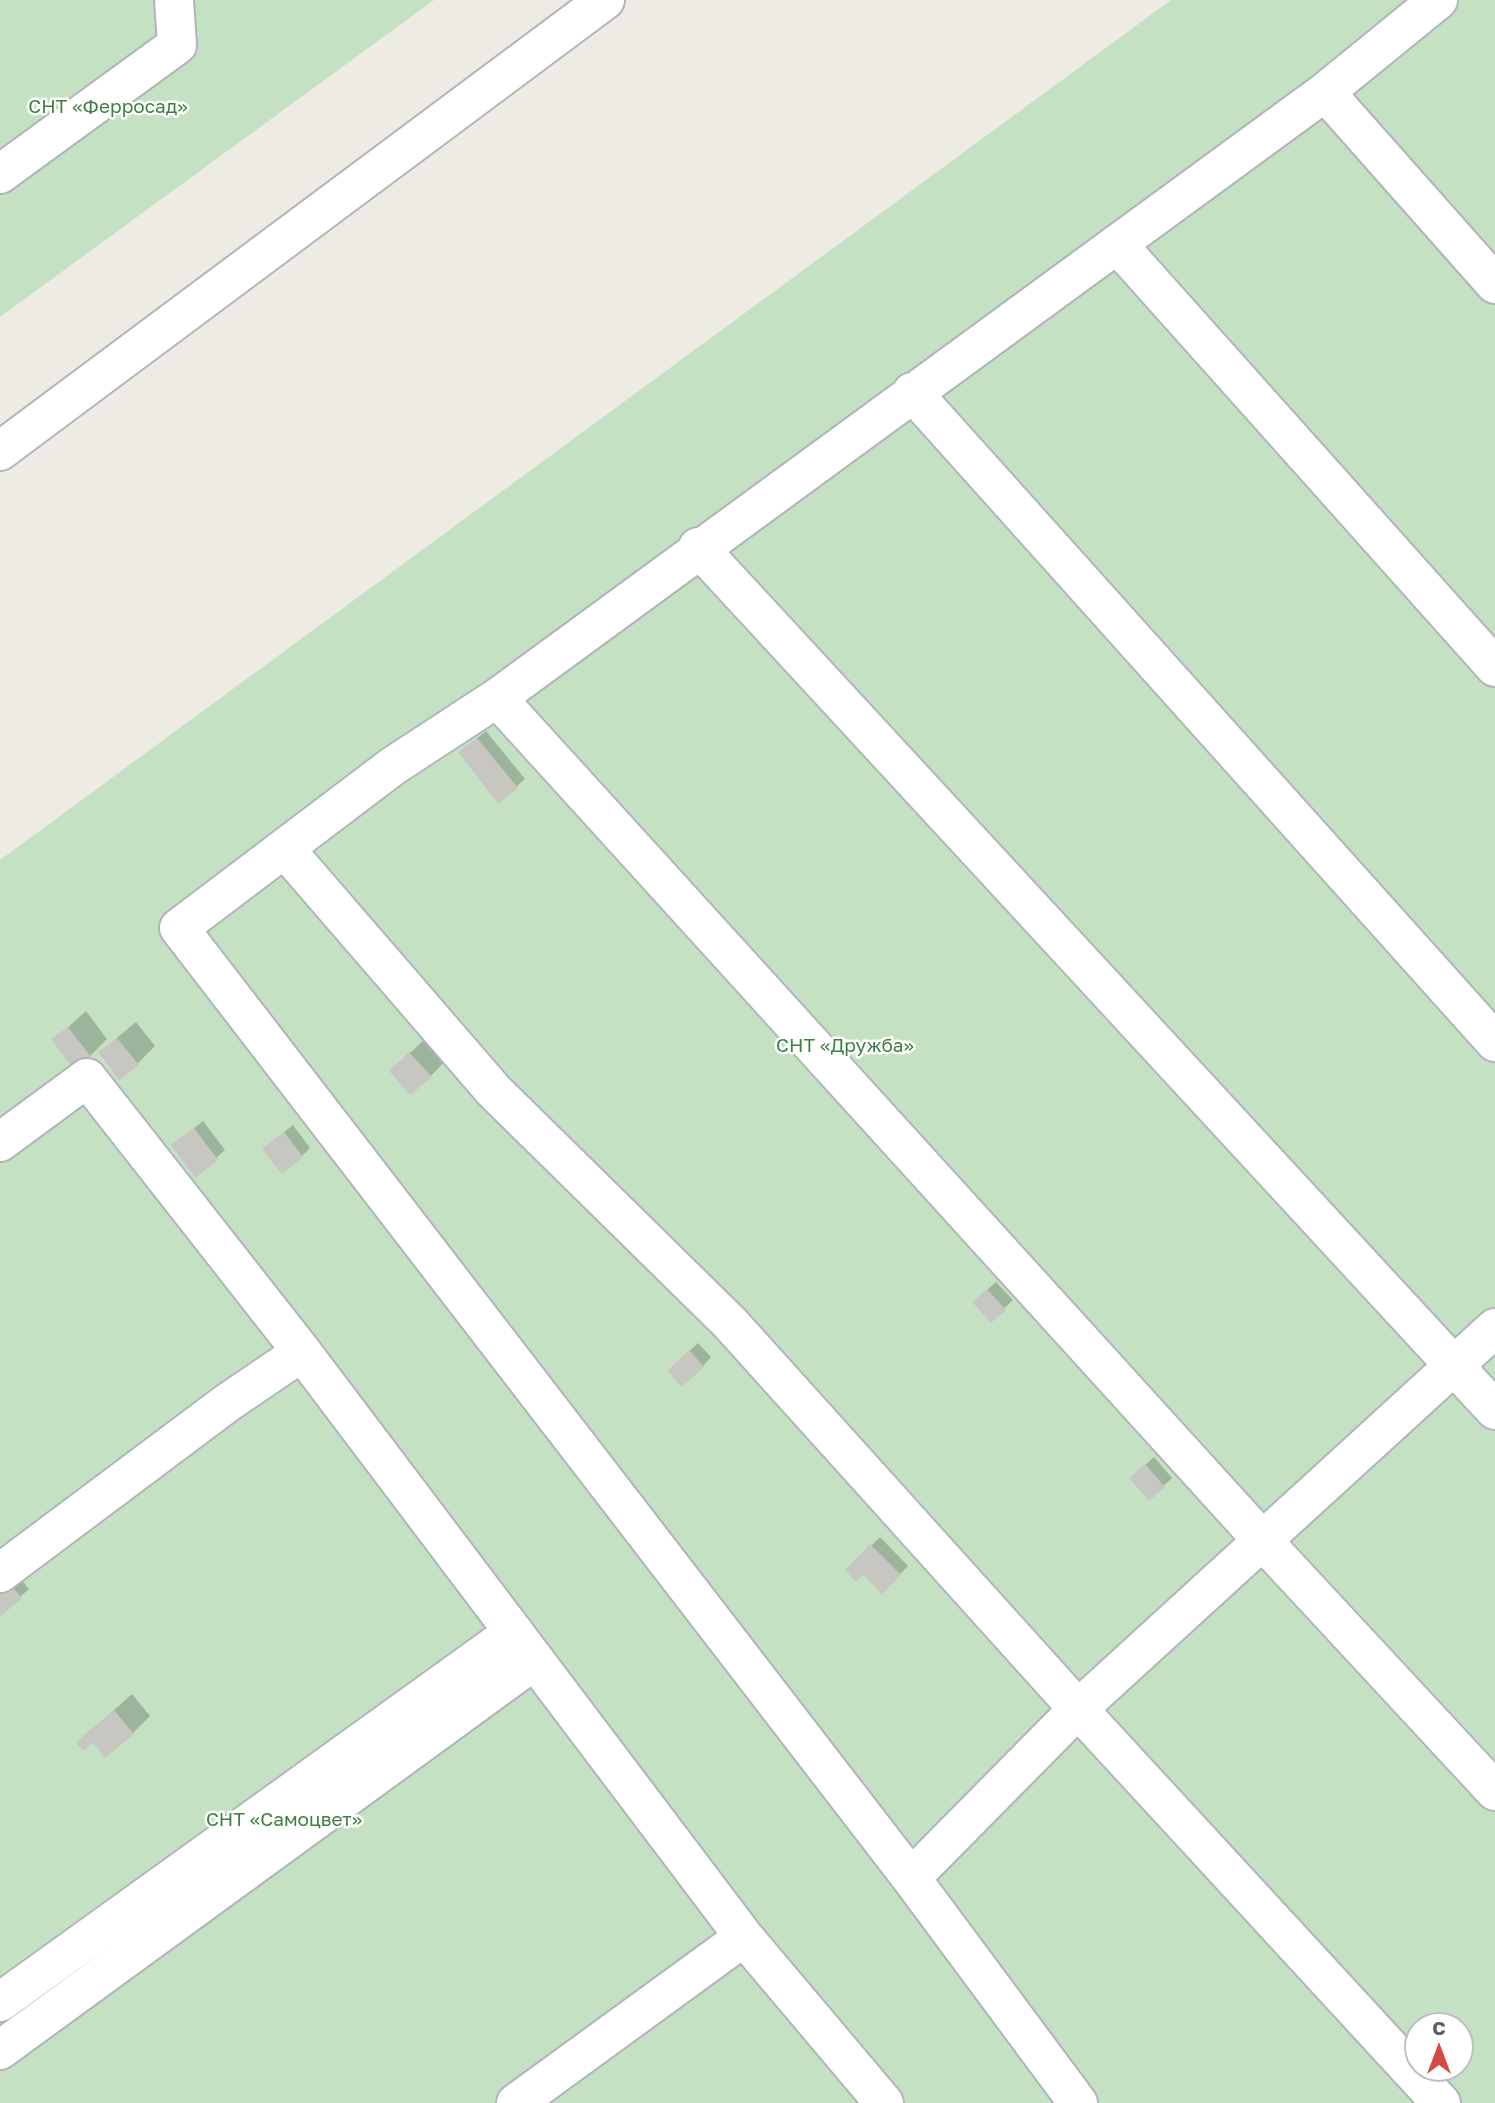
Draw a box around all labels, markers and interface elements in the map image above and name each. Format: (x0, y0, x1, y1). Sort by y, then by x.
park label: СНТ «Ферросад» (28, 96, 188, 118)
park label: СНТ «Дружба» (776, 1035, 914, 1057)
park label: СНТ «Самоцвет» (206, 1809, 362, 1831)
north arrow (1404, 2012, 1474, 2082)
text: С (1432, 2016, 1446, 2039)

